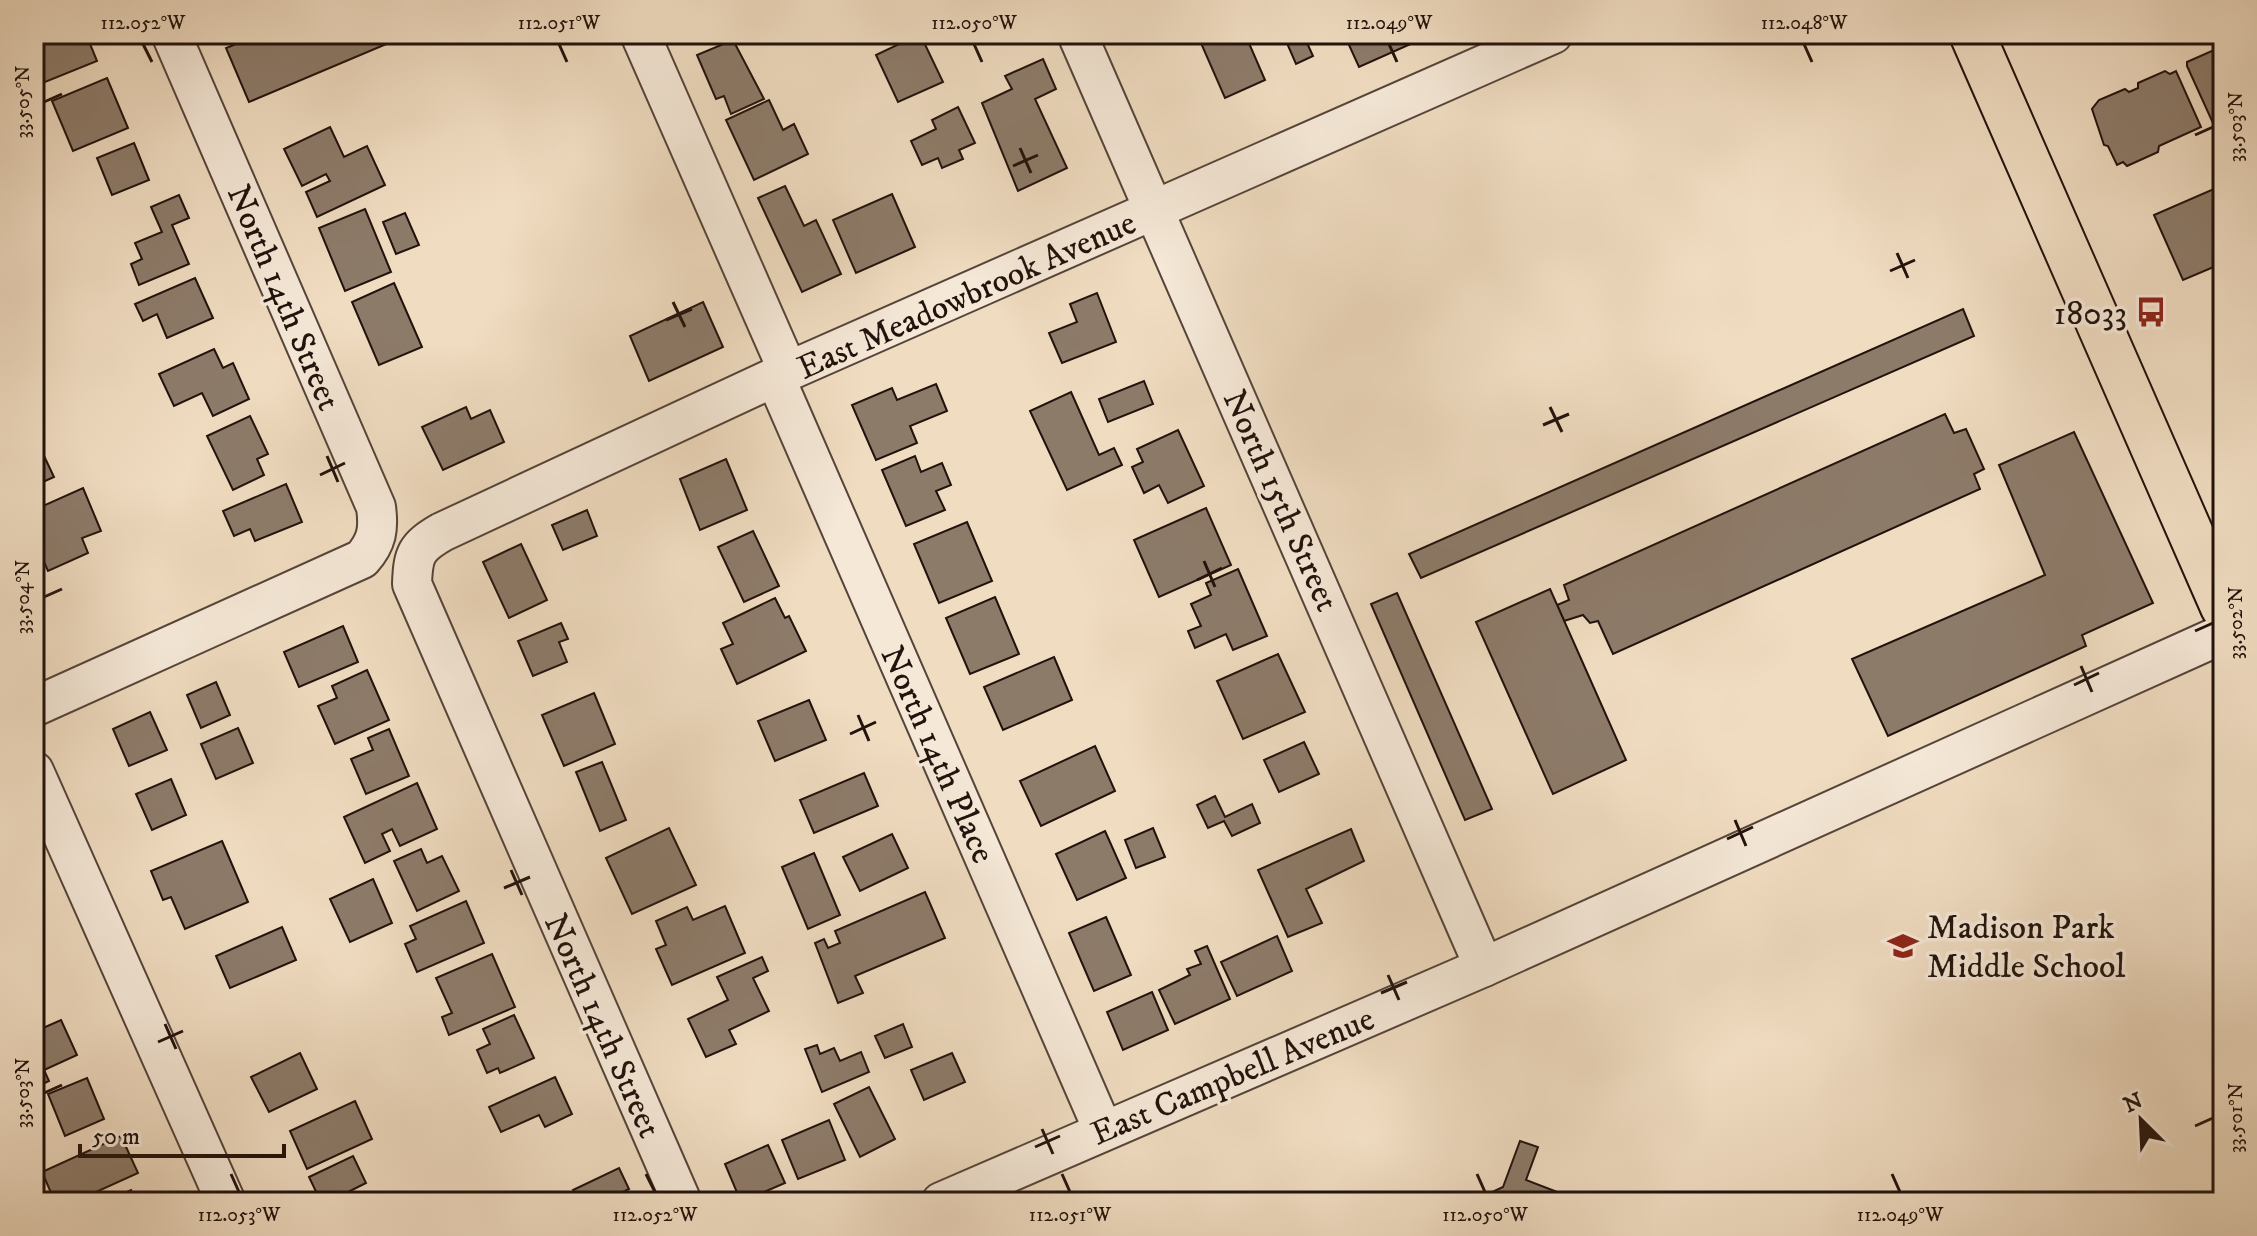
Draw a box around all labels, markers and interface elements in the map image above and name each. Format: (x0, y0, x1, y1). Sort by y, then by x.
text: 112.052°W (101, 11, 186, 36)
text: 112.051°W (518, 11, 601, 36)
text: 112.050°W (931, 11, 1018, 36)
text: 112.049°W (1346, 11, 1433, 36)
text: 112.048°W (1761, 11, 1848, 36)
text: 33.505°N (11, 66, 36, 138)
text: 33.503°N (2224, 92, 2249, 162)
street label: North 14th Street (217, 179, 350, 417)
street label: East Meadowbrook Avenue (791, 202, 1142, 389)
place label: 18033 (2054, 293, 2127, 335)
bus stop icon: 18033 (2134, 295, 2168, 329)
street label: North 15th Street (1213, 384, 1348, 618)
text: 33.504°N (11, 560, 36, 634)
text: 33.502°N (2224, 587, 2249, 659)
street label: North 14th Place (871, 640, 1004, 870)
street label: North 14th Street (534, 907, 670, 1144)
place label: Madison Park Middle School (1927, 907, 2126, 988)
school or university icon: Madison Park Middle School (1886, 929, 1920, 963)
street label: East Campbell Avenue (1085, 998, 1381, 1155)
text: 33.503°N (11, 1058, 36, 1128)
north arrow (2101, 1080, 2181, 1160)
text: 33.501°N (2224, 1083, 2249, 1153)
text: N (2120, 1087, 2147, 1119)
scale bar (80, 1108, 284, 1158)
text: 50 m (92, 1122, 140, 1152)
text: 112.053°W (198, 1203, 281, 1228)
text: 112.052°W (613, 1203, 698, 1228)
text: 112.051°W (1029, 1203, 1112, 1228)
text: 112.050°W (1442, 1203, 1529, 1228)
text: 112.049°W (1857, 1203, 1944, 1228)

